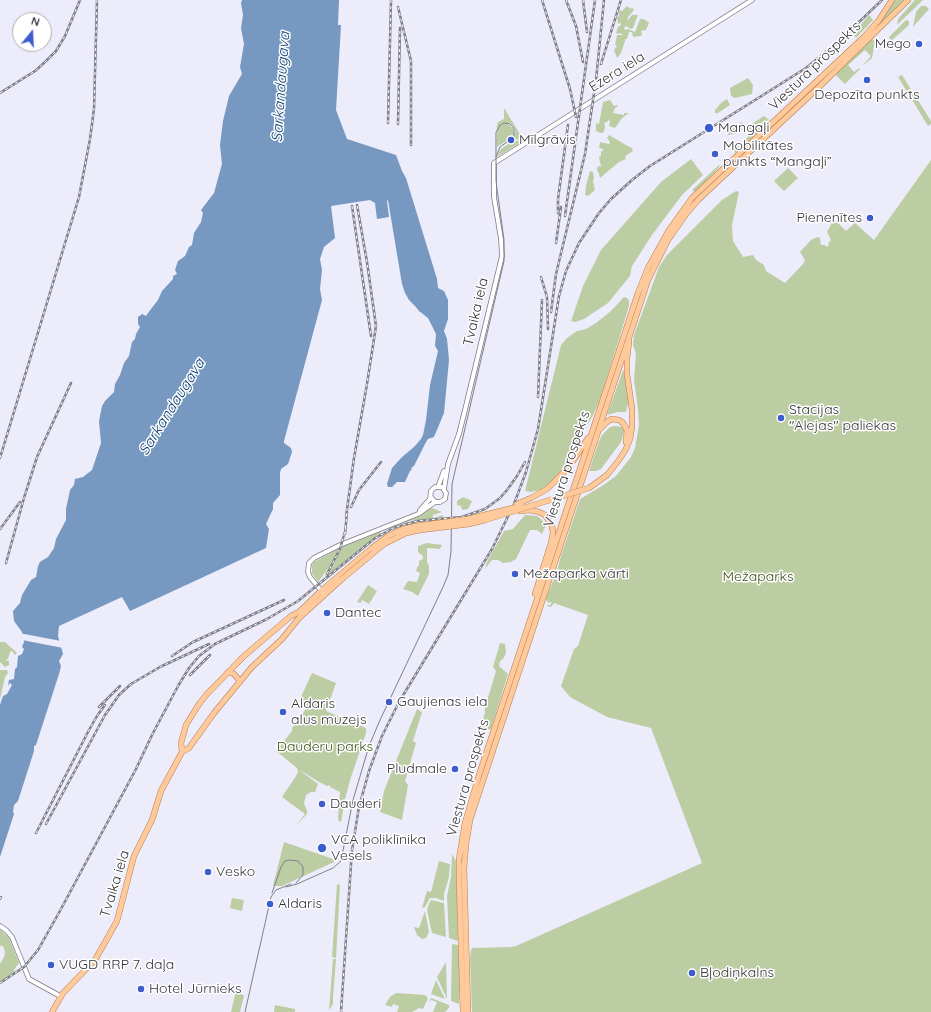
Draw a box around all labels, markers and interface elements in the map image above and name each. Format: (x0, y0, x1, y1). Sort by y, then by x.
north arrow (12, 12, 52, 52)
text: N (29, 14, 41, 29)
street label: Viestura prospekts (766, 18, 864, 114)
water label: Sarkandaugava (268, 31, 294, 143)
place label: Mego (875, 36, 911, 52)
marker: Mego (914, 39, 924, 49)
street label: Ezera iela (586, 48, 648, 96)
marker: Depozīta punkts (862, 75, 872, 85)
place label: Depozīta punkts (814, 87, 920, 103)
place label: Mangaļi (718, 120, 770, 136)
marker: Mangaļi (703, 122, 715, 134)
place label: Mīlgrāvis (519, 132, 576, 148)
marker: Mīlgrāvis (506, 135, 516, 145)
place label: Mobilitātes punkts “Mangaļi” (723, 138, 832, 170)
marker: Mobilitātes punkts “Mangaļi” (710, 149, 720, 159)
place label: Pienenītes (797, 210, 862, 226)
marker: Pienenītes (865, 213, 875, 223)
street label: Tvaika iela (460, 276, 492, 348)
water label: Sarkandaugava (135, 355, 209, 459)
place label: Stacijas "Alejas" paliekas (789, 402, 896, 434)
street label: Viestura prospekts (540, 409, 594, 529)
marker: Stacijas "Alejas" paliekas (776, 413, 786, 423)
place label: Mežaparka vārti (523, 566, 629, 582)
marker: Mežaparka vārti (510, 569, 520, 579)
park label: Mežaparks (722, 569, 794, 585)
place label: Dantec (335, 605, 381, 621)
marker: Dantec (322, 608, 332, 618)
place label: Gaujienas iela (397, 694, 487, 710)
place label: Aldaris alus muzejs (291, 696, 367, 728)
marker: Gaujienas iela (384, 697, 394, 707)
marker: Aldaris alus muzejs (278, 707, 288, 717)
street label: Viestura prospekts (443, 717, 493, 839)
park label: Dauderu parks (277, 739, 373, 755)
place label: Pludmale (387, 761, 447, 777)
marker: Pludmale (450, 764, 460, 774)
place label: Dauderi (330, 796, 381, 812)
marker: Dauderi (317, 799, 327, 809)
place label: VCA poliklīnika Vesels (331, 832, 426, 864)
marker: VCA poliklīnika Vesels (316, 842, 328, 854)
street label: Tvaika iela (97, 848, 133, 920)
place label: Vesko (216, 864, 255, 880)
marker: Vesko (203, 867, 213, 877)
place label: Aldaris (278, 896, 322, 912)
marker: Aldaris (265, 899, 275, 909)
place label: VUGD RRP 7. daļa (59, 957, 174, 973)
marker: VUGD RRP 7. daļa (46, 960, 56, 970)
place label: Bļodiņkalns (700, 965, 774, 981)
marker: Bļodiņkalns (687, 968, 697, 978)
place label: Hotel Jūrnieks (149, 981, 242, 997)
marker: Hotel Jūrnieks (136, 984, 146, 994)

